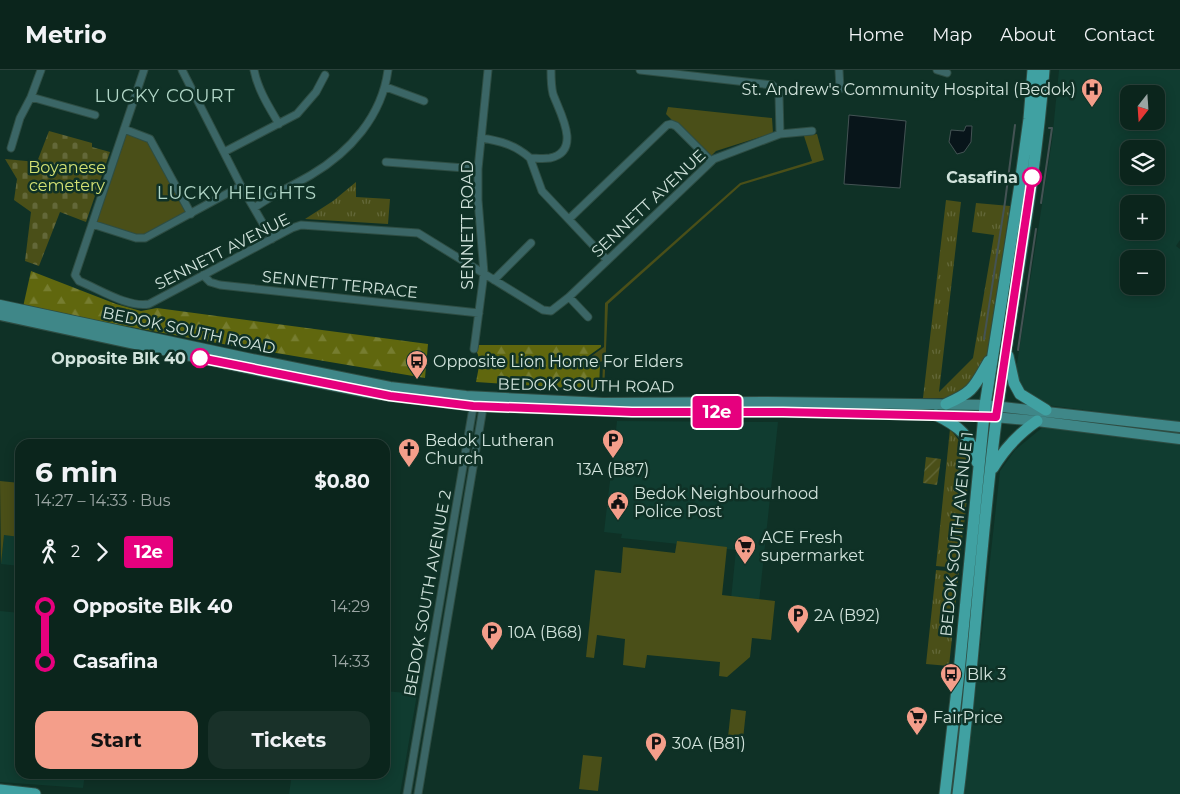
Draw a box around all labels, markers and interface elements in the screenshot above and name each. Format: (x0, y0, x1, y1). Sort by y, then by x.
text: Metrio (25, 20, 107, 49)
text: Home (848, 24, 904, 46)
text: Map (932, 24, 972, 46)
text: About (1000, 24, 1056, 46)
text: Contact (1084, 24, 1155, 46)
hospital icon: St. Andrew's Community Hospital (Bedok) (1080, 77, 1104, 108)
place label: St. Andrew's Community Hospital (Bedok) (742, 80, 1076, 99)
district label: LUCKY COURT (94, 85, 236, 107)
north arrow (1120, 85, 1165, 130)
map controls (1120, 85, 1165, 295)
button: layers (1120, 140, 1165, 185)
street label: SENNETT AVENUE (587, 146, 709, 261)
park label: Boyanese cemetery (28, 158, 106, 195)
street label: SENNETT ROAD (458, 160, 477, 290)
marker: Casafina (1022, 167, 1042, 187)
place label: Casafina (946, 168, 1018, 187)
district label: LUCKY HEIGHTS (157, 182, 317, 204)
button: + (1120, 195, 1165, 240)
street label: SENNETT AVENUE (152, 209, 293, 294)
button: − (1120, 250, 1165, 295)
street label: SENNETT TERRACE (261, 267, 419, 302)
street label: BEDOK SOUTH ROAD (101, 303, 277, 358)
marker: Opposite Blk 40 (190, 348, 210, 368)
place label: Opposite Blk 40 (51, 349, 186, 368)
bus stop icon: Opposite Lion Home For Elders (405, 349, 429, 380)
place label: Opposite Lion Home For Elders (433, 352, 683, 371)
street label: BEDOK SOUTH ROAD (498, 374, 674, 397)
line badge: 12e (688, 396, 746, 428)
text: 12e (703, 401, 731, 423)
parking icon: 13A (B87) (601, 428, 625, 459)
place label: Bedok Lutheran Church (425, 431, 554, 468)
street label: BEDOK SOUTH AVENUE 1 (936, 431, 977, 637)
church icon: Bedok Lutheran Church (397, 437, 421, 468)
text: 6 min (35, 455, 118, 489)
place label: 13A (B87) (577, 460, 649, 479)
text: $0.80 (315, 470, 370, 493)
place label: Bedok Neighbourhood Police Post (634, 484, 819, 521)
street label: BEDOK SOUTH AVENUE 2 (400, 488, 455, 698)
public building icon: Bedok Neighbourhood Police Post (606, 490, 630, 521)
text: 14:27 – 14:33 · Bus (35, 491, 171, 510)
place label: ACE Fresh supermarket (761, 528, 865, 565)
supermarket icon: ACE Fresh supermarket (733, 534, 757, 565)
icon: walk (35, 538, 63, 566)
icon: forward (88, 538, 116, 566)
text: 12e (134, 541, 163, 563)
text: 2 (71, 542, 80, 561)
text: Opposite Blk 40 (73, 595, 233, 618)
text: 14:29 (331, 597, 370, 616)
parking icon: 2A (B92) (786, 603, 810, 634)
place label: 2A (B92) (814, 606, 880, 625)
parking icon: 10A (B68) (480, 620, 504, 651)
place label: 10A (B68) (508, 623, 582, 642)
text: Casafina (73, 650, 158, 673)
text: 14:33 (332, 652, 370, 671)
bus stop icon: Blk 3 (939, 662, 963, 693)
place label: Blk 3 (967, 665, 1006, 684)
supermarket icon: FairPrice (905, 705, 929, 736)
place label: FairPrice (933, 708, 1003, 727)
button: Start (35, 711, 198, 769)
button: Tickets (208, 711, 370, 769)
parking icon: 30A (B81) (644, 731, 668, 762)
place label: 30A (B81) (672, 734, 746, 753)

